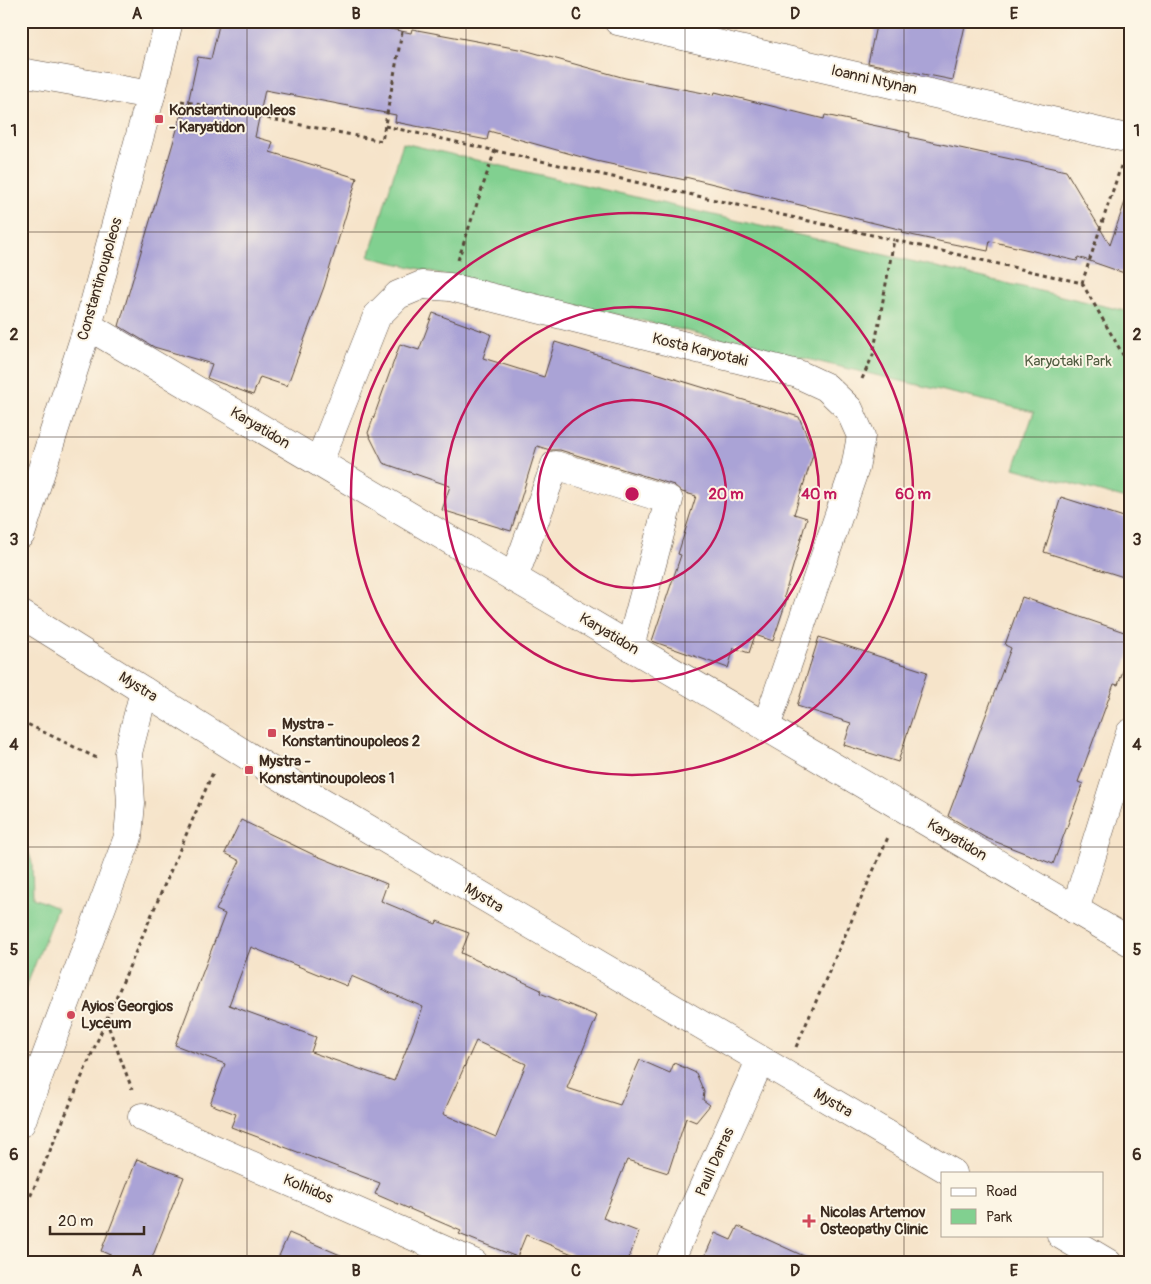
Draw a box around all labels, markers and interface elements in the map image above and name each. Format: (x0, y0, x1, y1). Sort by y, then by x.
text: A (132, 4, 143, 24)
text: B (351, 4, 361, 24)
text: C (571, 4, 581, 24)
text: D (790, 4, 800, 24)
text: E (1010, 4, 1019, 24)
street label: Ioanni Ntynan (829, 61, 919, 99)
place label: Konstantinoupoleos - Karyatidon (169, 101, 296, 137)
marker: Konstantinoupoleos - Karyatidon (153, 113, 165, 125)
text: 1 (11, 121, 17, 141)
text: 1 (1134, 121, 1140, 141)
street label: Constantinoupoleos (73, 215, 127, 343)
text: 2 (10, 325, 19, 345)
text: 2 (1133, 325, 1142, 345)
street label: Kosta Karyotaki (650, 329, 750, 371)
park label: Karyotaki Park (1024, 352, 1112, 371)
street label: Karyatidon (227, 403, 293, 453)
centre of rings (623, 485, 641, 503)
text: 20 m (708, 485, 744, 504)
text: 40 m (801, 485, 837, 504)
text: 60 m (895, 485, 931, 504)
text: 3 (10, 530, 19, 550)
text: 3 (1133, 530, 1142, 550)
street label: Karyatidon (576, 609, 642, 659)
street label: Mystra (115, 668, 161, 706)
place label: Mystra - Konstantinoupoleos 2 (282, 715, 420, 751)
marker: Mystra - Konstantinoupoleos 2 (266, 727, 278, 739)
text: 4 (9, 735, 19, 755)
text: 4 (1132, 735, 1142, 755)
place label: Mystra - Konstantinoupoleos 1 (259, 752, 395, 788)
marker: Mystra - Konstantinoupoleos 1 (243, 764, 255, 776)
street label: Karyatidon (924, 815, 990, 865)
street label: Mystra (461, 879, 507, 917)
text: 5 (10, 940, 19, 960)
text: 5 (1133, 940, 1142, 960)
place label: Ayios Georgios Lyceum (81, 997, 173, 1033)
marker: Ayios Georgios Lyceum (65, 1009, 77, 1021)
street label: Mystra (810, 1084, 856, 1122)
street label: Paull Darras (691, 1124, 739, 1199)
text: 6 (9, 1145, 19, 1165)
text: 6 (1132, 1145, 1142, 1165)
street label: Kolhidos (280, 1170, 336, 1208)
legend (941, 1172, 1104, 1236)
text: Road (986, 1182, 1017, 1201)
place label: Nicolas Artemov Osteopathy Clinic (820, 1203, 929, 1239)
scale bar (50, 1204, 144, 1236)
text: Park (986, 1208, 1013, 1227)
text: 20 m (58, 1212, 93, 1231)
marker: Nicolas Artemov Osteopathy Clinic (802, 1214, 816, 1228)
text: A (132, 1261, 143, 1281)
text: B (351, 1261, 361, 1281)
text: C (571, 1261, 581, 1281)
text: D (790, 1261, 800, 1281)
text: E (1010, 1261, 1019, 1281)

